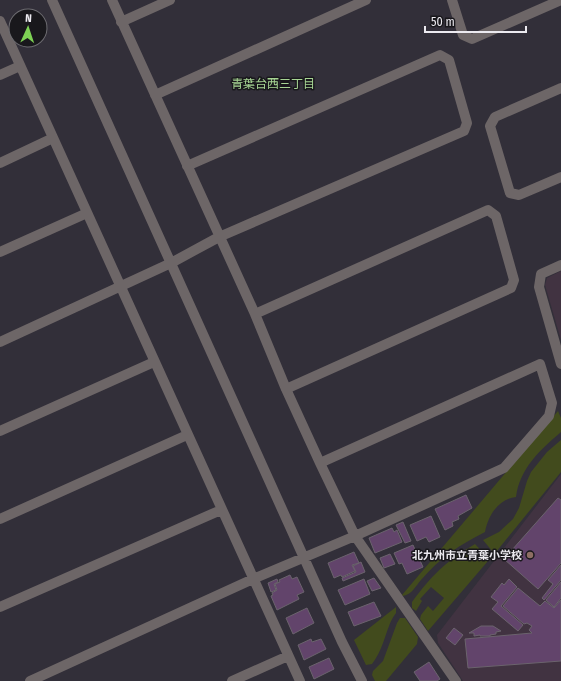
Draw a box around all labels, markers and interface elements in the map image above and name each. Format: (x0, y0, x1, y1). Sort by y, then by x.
north arrow (8, 8, 48, 48)
scale bar (425, 8, 526, 34)
text: N (25, 12, 32, 25)
text: 50 m (431, 15, 455, 29)
district label: 青葉台西三丁目 (231, 77, 315, 91)
place label: 北九州市立青葉小学校 (412, 549, 522, 562)
marker: 北九州市立青葉小学校 (525, 550, 535, 560)

